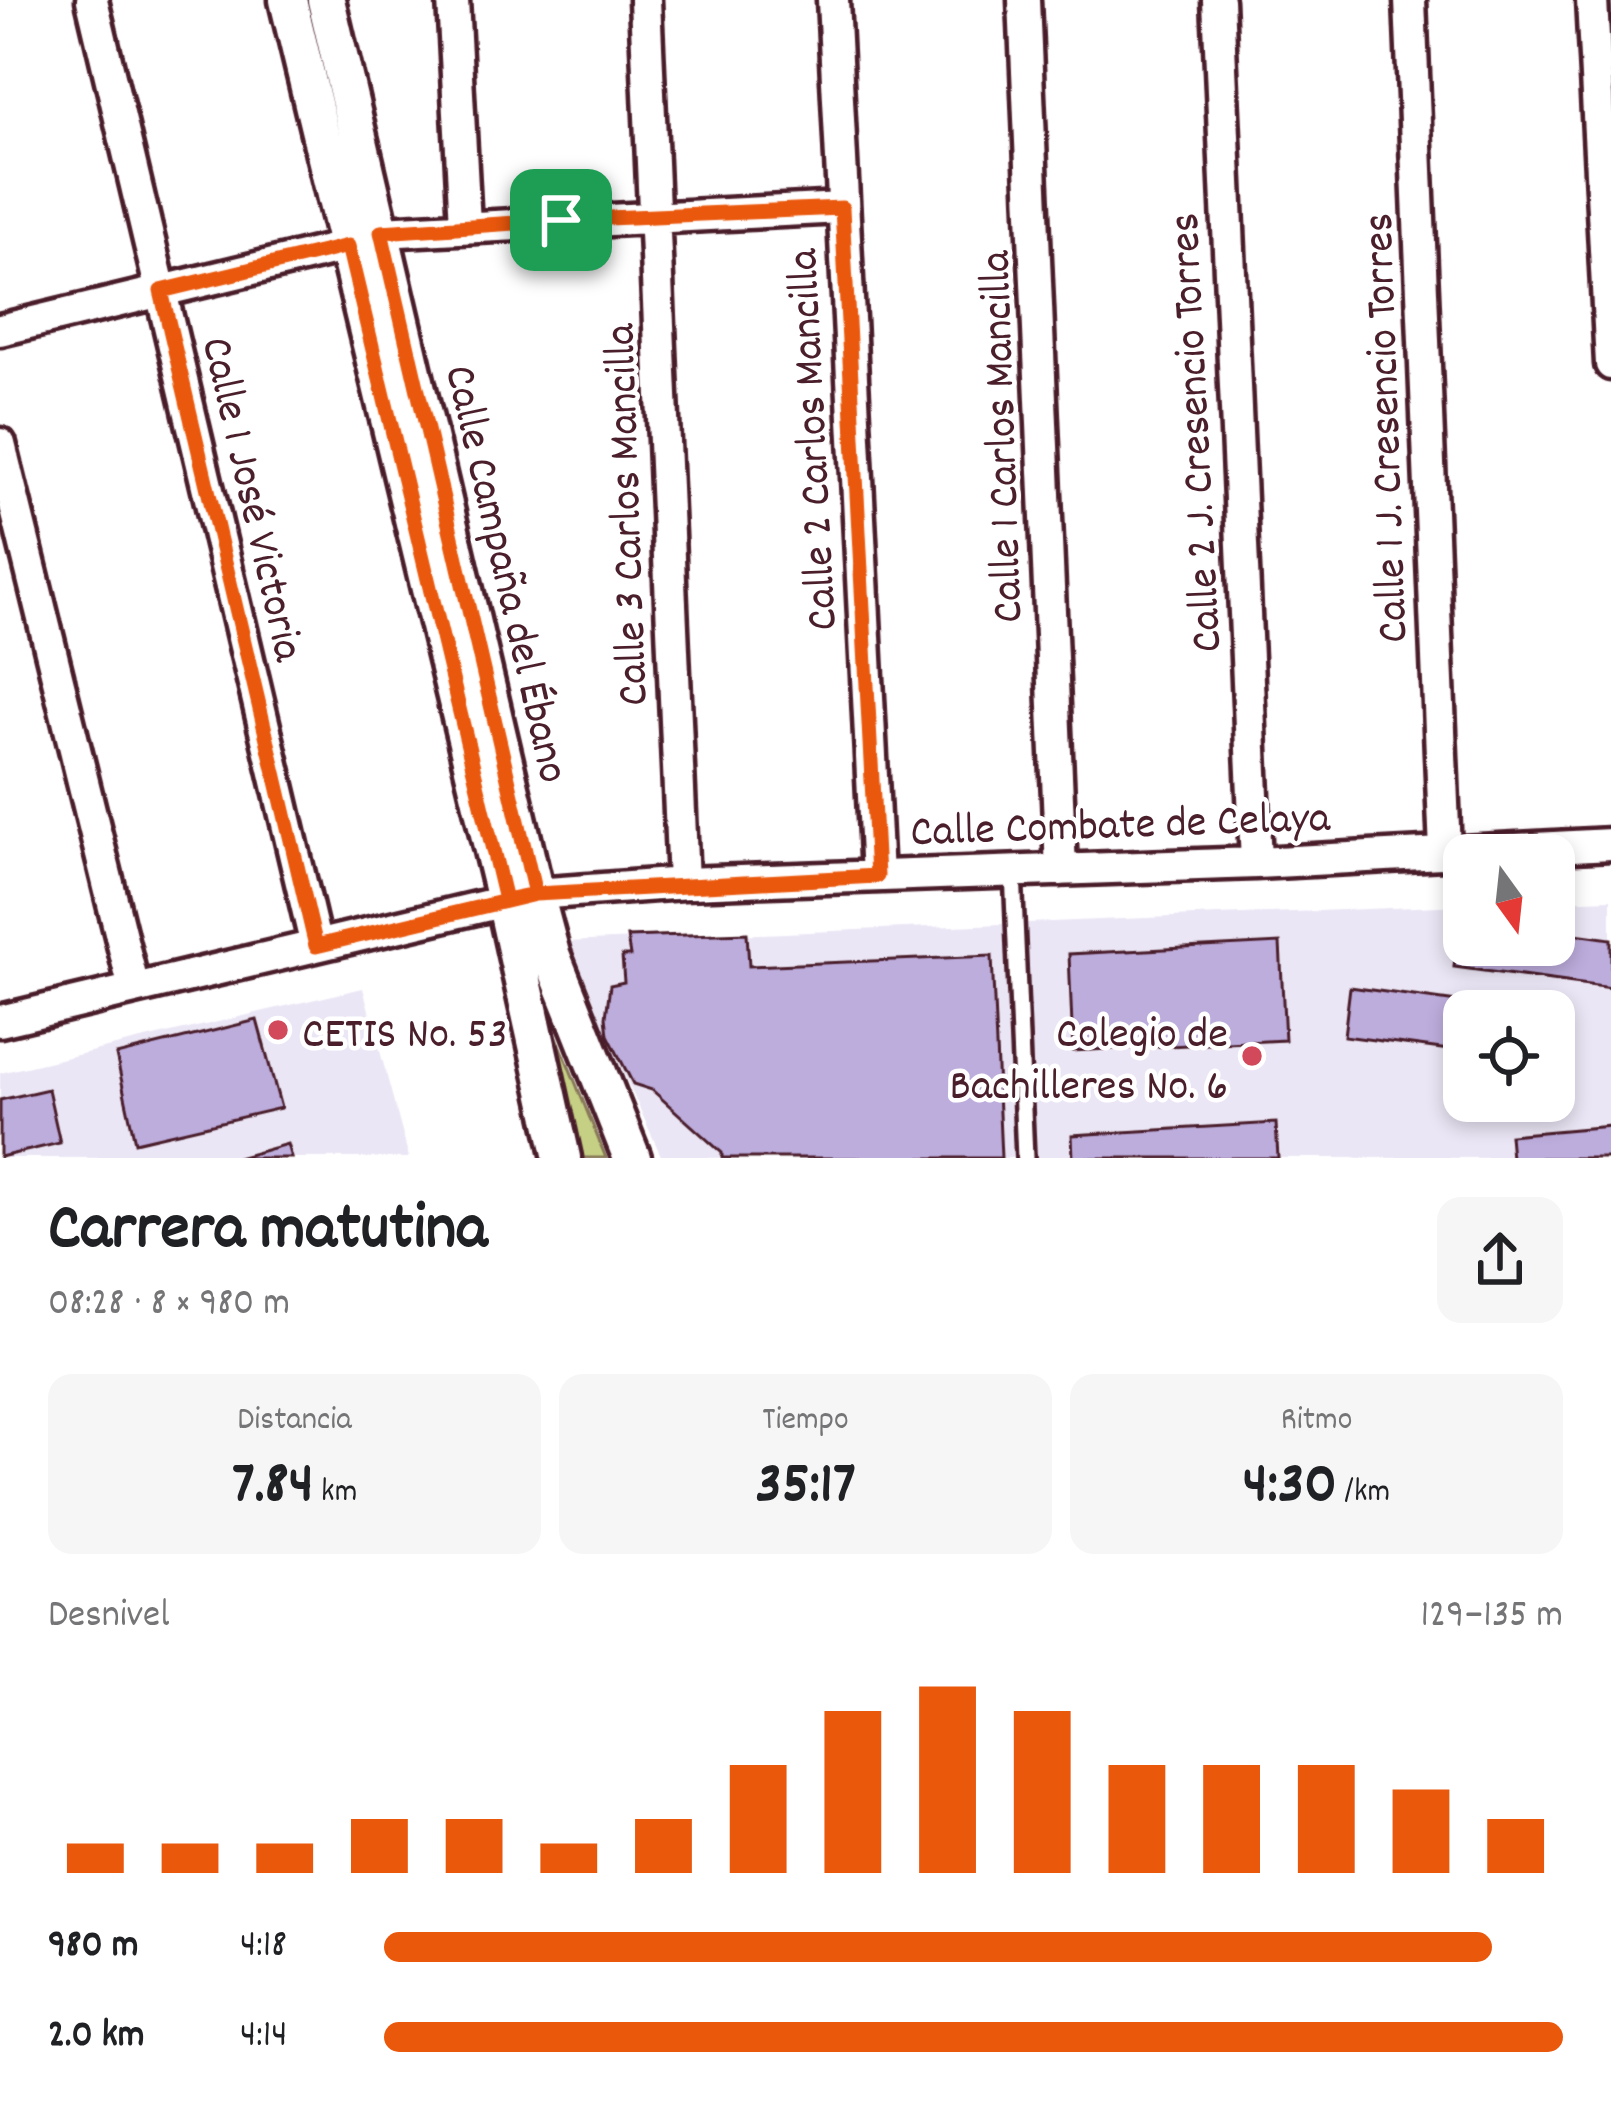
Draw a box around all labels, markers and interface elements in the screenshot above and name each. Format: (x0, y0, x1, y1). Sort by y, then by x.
pin (510, 169, 612, 271)
icon: arrive (528, 187, 594, 253)
street label: Calle 2 J. Cresencio Torres (1156, 211, 1242, 654)
street label: Calle 1 J. Cresencio Torres (1350, 212, 1428, 644)
street label: Calle 2 Carlos Mancilla (774, 246, 858, 632)
street label: Calle 1 Carlos Mancilla (966, 249, 1043, 624)
street label: Calle 3 Carlos Mancilla (591, 322, 669, 707)
street label: Calle 1 José Victoria (181, 331, 318, 669)
street label: Calle Campaña del Ébano (424, 359, 582, 790)
street label: Calle Combate de Celaya (909, 789, 1332, 867)
north arrow (1443, 834, 1575, 966)
map controls (1443, 834, 1575, 1122)
button: locate (1443, 990, 1575, 1122)
place label: CETIS No. 53 (302, 1005, 508, 1069)
place label: Colegio de Bachilleres No. 6 (950, 1005, 1228, 1121)
marker: CETIS No. 53 (265, 1017, 291, 1043)
marker: Colegio de Bachilleres No. 6 (1239, 1043, 1265, 1069)
text: Carrera matutina (48, 1186, 487, 1280)
button: share (1437, 1197, 1563, 1323)
text: 08:28 · 8 × 980 m (48, 1278, 290, 1333)
text: Distancia (237, 1398, 352, 1445)
text: Tiempo (762, 1398, 849, 1445)
text: Ritmo (1281, 1398, 1352, 1445)
text: 7.84 (232, 1445, 314, 1531)
text: 35:17 (755, 1445, 856, 1531)
text: 4:30 (1243, 1445, 1337, 1531)
text: km (314, 1470, 357, 1517)
text: /km (1337, 1470, 1390, 1517)
text: Desnivel (48, 1590, 170, 1645)
text: 129–135 m (1421, 1590, 1563, 1645)
text: 980 m (48, 1920, 138, 1975)
text: 4:18 (240, 1920, 287, 1975)
text: 2.0 km (48, 2010, 145, 2065)
text: 4:14 (240, 2010, 287, 2065)

